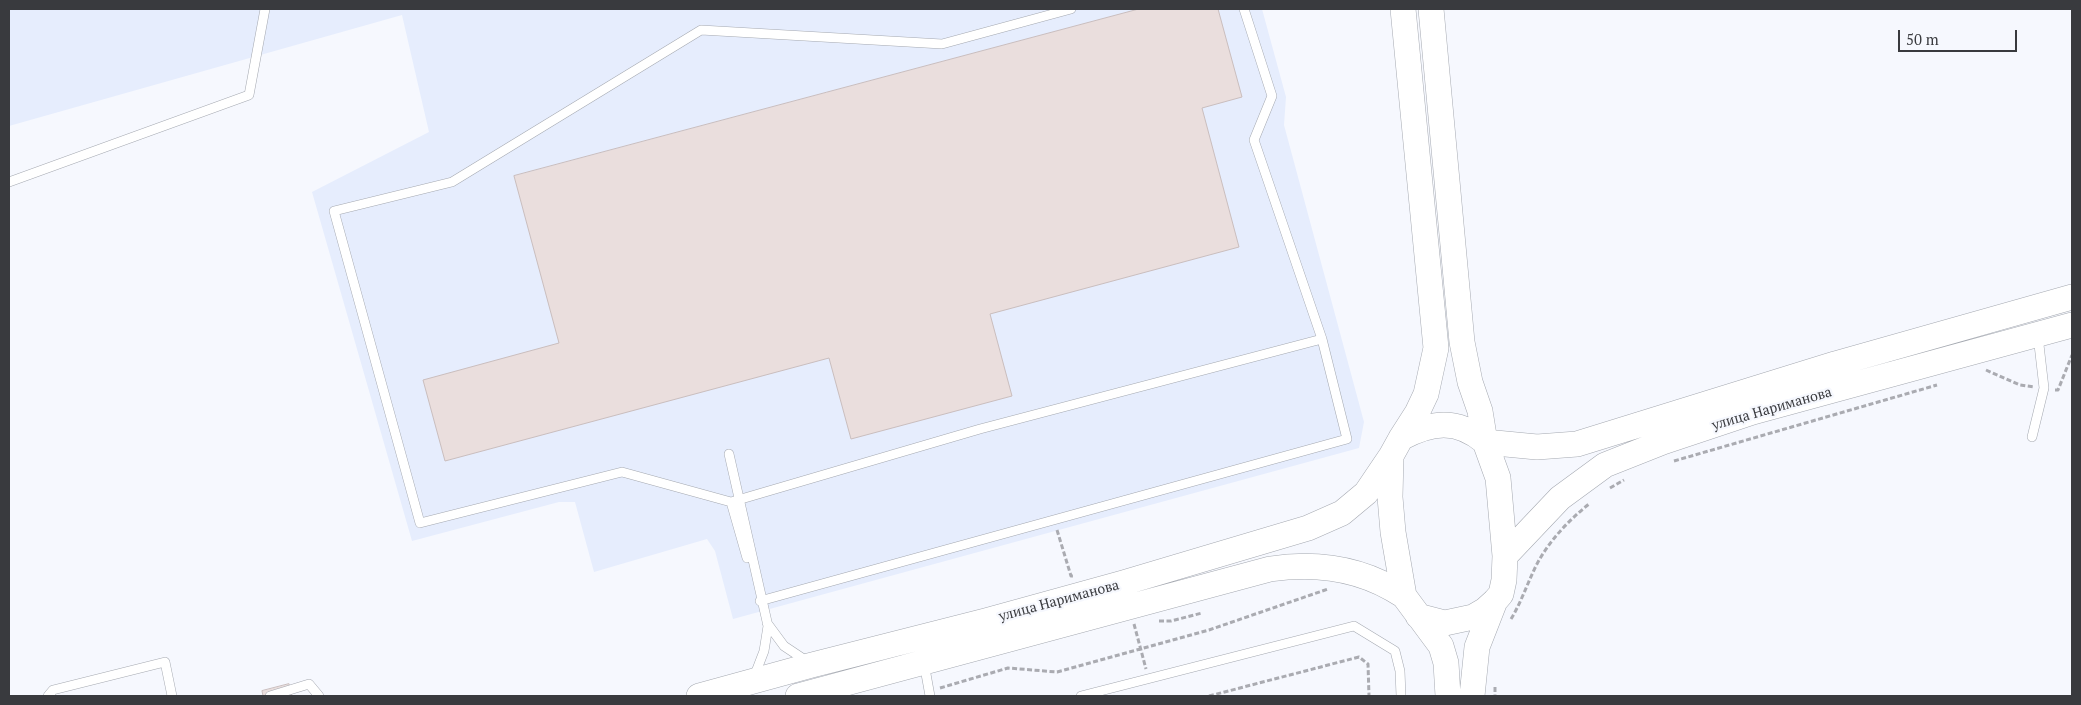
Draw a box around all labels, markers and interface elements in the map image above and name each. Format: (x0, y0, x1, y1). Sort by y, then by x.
scale bar (1901, 20, 2020, 52)
text: 50 m (1906, 29, 1939, 49)
street label: улица Нариманова (1710, 384, 1834, 434)
street label: улица Нариманова (997, 577, 1121, 625)

